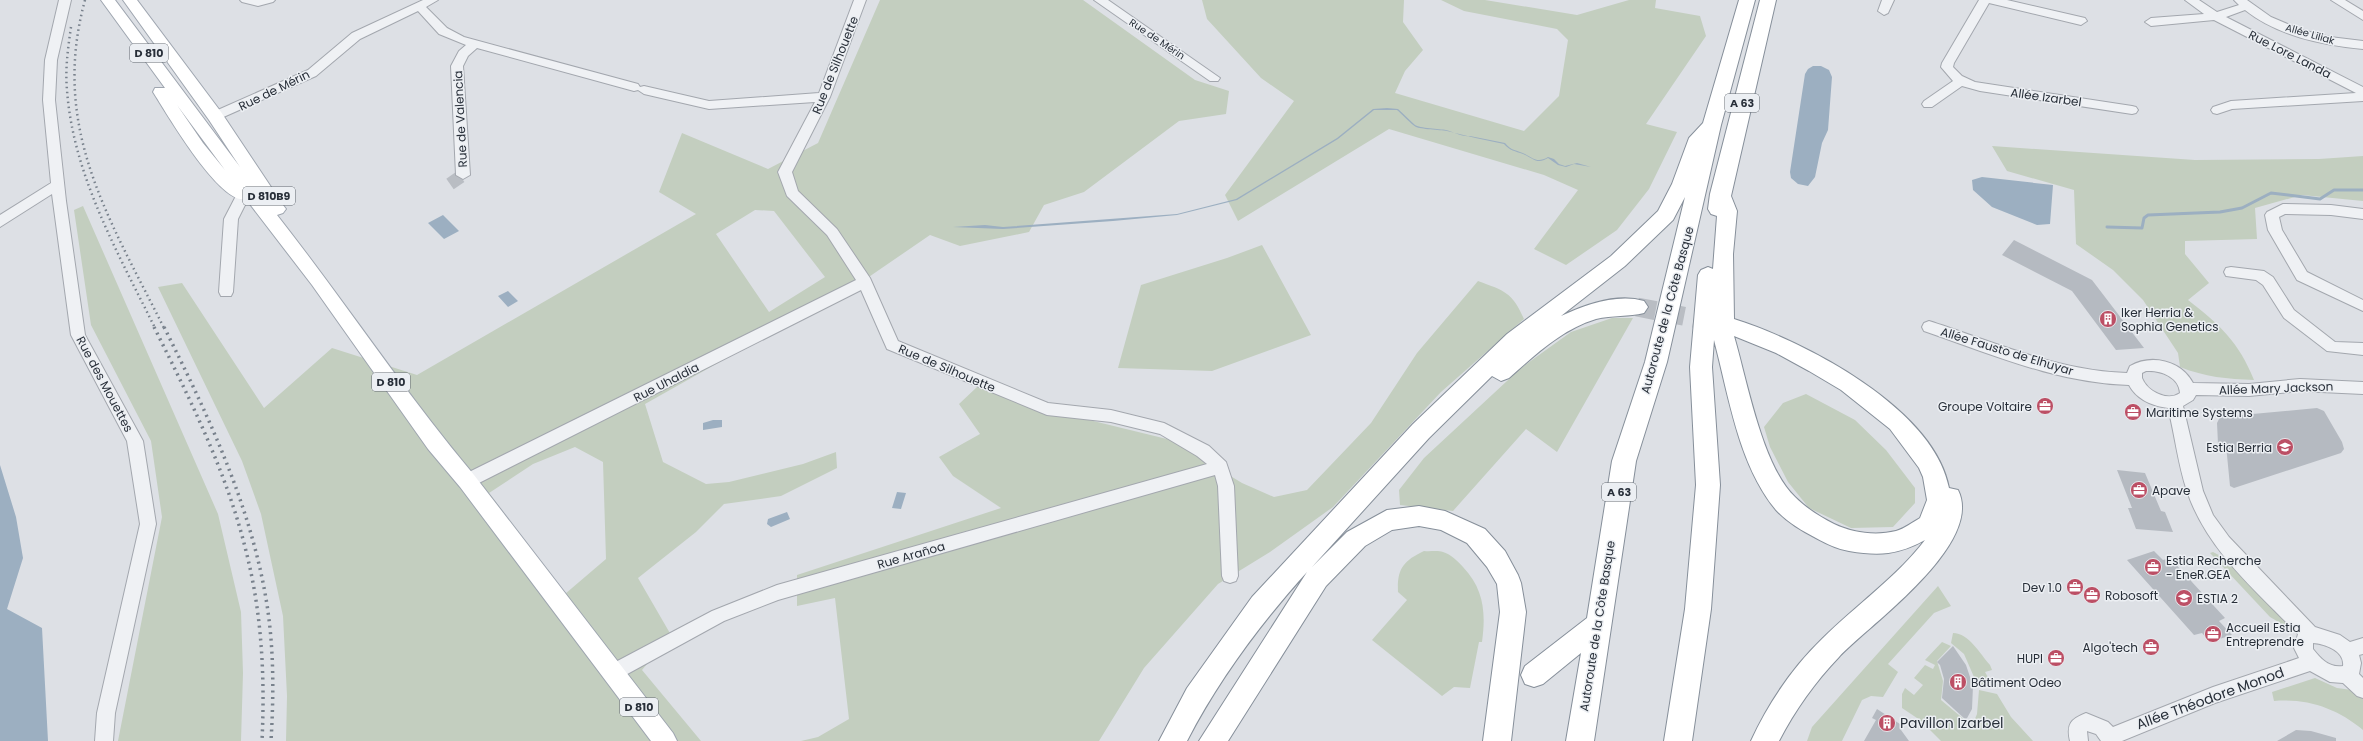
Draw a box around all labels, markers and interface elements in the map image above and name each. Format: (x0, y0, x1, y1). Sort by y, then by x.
street label: Rue de Silhouette (808, 14, 862, 116)
street label: Rue de Mérin (1126, 15, 1188, 63)
street label: Allée Liliak (2284, 20, 2337, 48)
street label: Rue Lore Landa (2246, 26, 2334, 82)
road number: D 810 (130, 44, 168, 62)
street label: Rue de Mérin (236, 65, 312, 115)
street label: Rue de Valencia (449, 70, 471, 168)
street label: Allée Izarbel (2009, 84, 2083, 110)
road number: A 63 (1725, 94, 1759, 112)
road number: D 810B9 (243, 187, 295, 205)
street label: Autoroute de la Côte Basque (1636, 224, 1698, 396)
place label: Iker Herria & Sophia Genetics (2121, 304, 2219, 335)
building icon: Iker Herria & Sophia Genetics (2098, 309, 2118, 329)
street label: Allée Fausto de Elhuyar (1939, 323, 2076, 379)
street label: Rue des Mouettes (73, 333, 137, 435)
street label: Rue de Silhouette (896, 340, 998, 396)
street label: Rue Uhaldia (630, 358, 702, 406)
road number: D 810 (372, 373, 410, 391)
street label: Allée Mary Jackson (2218, 378, 2334, 398)
office icon: Groupe Voltaire (2035, 396, 2055, 416)
place label: Groupe Voltaire (1938, 398, 2032, 415)
office icon: Maritime Systems (2123, 402, 2143, 422)
place label: Maritime Systems (2146, 404, 2253, 421)
school or university icon: Estia Berria (2275, 437, 2295, 457)
place label: Estia Berria (2206, 439, 2272, 456)
office icon: Apave (2129, 480, 2149, 500)
place label: Apave (2152, 482, 2190, 499)
road number: A 63 (1602, 483, 1636, 501)
street label: Rue Arañoa (875, 537, 947, 573)
street label: Autoroute de la Côte Basque (1575, 539, 1619, 713)
place label: Estia Recherche - EneR.GEA (2166, 552, 2261, 583)
office icon: Estia Recherche - EneR.GEA (2143, 557, 2163, 577)
office icon: Dev 1.0 (2065, 577, 2085, 597)
place label: Dev 1.0 (2022, 579, 2062, 596)
office icon: Robosoft (2082, 585, 2102, 605)
place label: Robosoft (2105, 587, 2158, 604)
school or university icon: ESTIA 2 (2174, 588, 2194, 608)
place label: ESTIA 2 (2197, 590, 2238, 607)
place label: Accueil Estia Entreprendre (2226, 619, 2304, 650)
office icon: Accueil Estia Entreprendre (2203, 624, 2223, 644)
office icon: Algo'tech (2141, 637, 2161, 657)
place label: Algo'tech (2082, 639, 2138, 656)
office icon: HUPI (2046, 648, 2066, 668)
place label: HUPI (2017, 650, 2043, 667)
street label: Allée Théodore Monod (2133, 662, 2287, 734)
building icon: Bâtiment Odeo (1948, 672, 1968, 692)
place label: Bâtiment Odeo (1971, 674, 2062, 691)
road number: D 810 (620, 698, 658, 716)
building icon: Pavillon Izarbel (1877, 713, 1897, 733)
place label: Pavillon Izarbel (1900, 713, 2004, 733)

